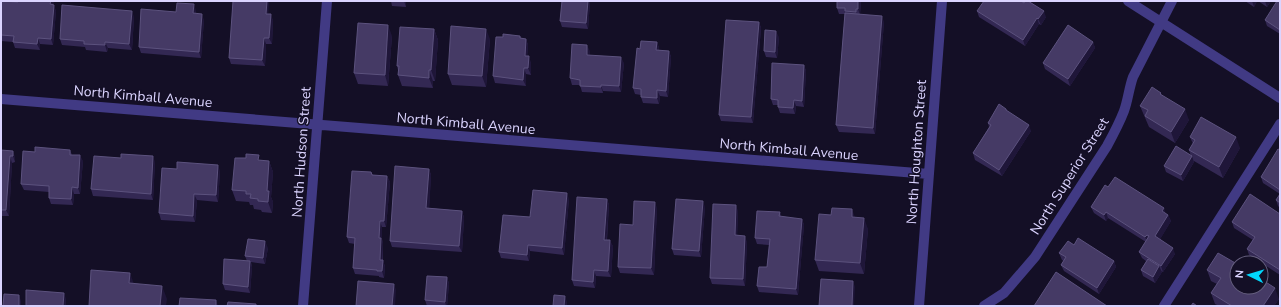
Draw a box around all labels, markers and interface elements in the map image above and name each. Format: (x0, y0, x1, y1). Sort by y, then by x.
street label: North Houghton Street (902, 79, 931, 225)
street label: North Kimball Avenue (73, 81, 213, 112)
street label: North Hudson Street (287, 86, 316, 218)
street label: North Kimball Avenue (396, 108, 536, 139)
street label: North Superior Street (1026, 114, 1113, 239)
street label: North Kimball Avenue (719, 134, 859, 165)
north arrow (1229, 255, 1269, 295)
text: N (1232, 269, 1247, 279)

